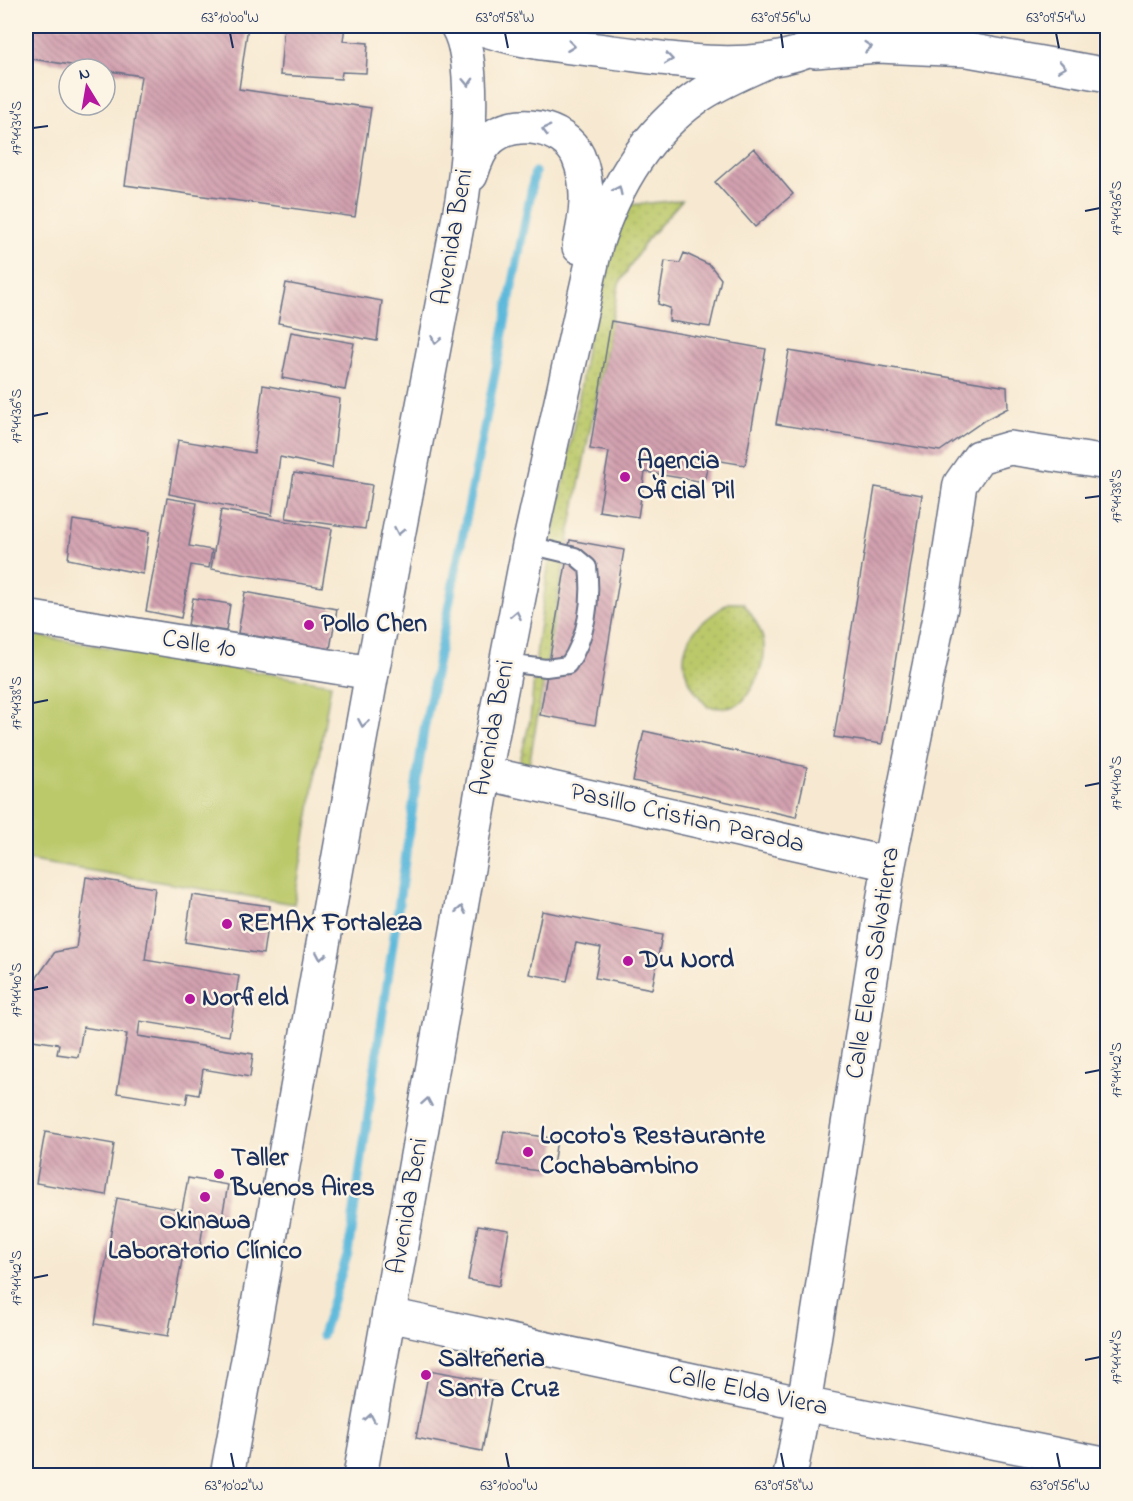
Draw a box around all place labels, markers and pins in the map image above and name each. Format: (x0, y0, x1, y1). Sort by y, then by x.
place label: Agencia Oficial Pil (637, 443, 735, 511)
marker: Agencia Oficial Pil (618, 470, 632, 484)
place label: Pollo Chen (321, 606, 427, 644)
marker: Pollo Chen (302, 618, 316, 632)
place label: REMAX Fortaleza (239, 905, 422, 943)
marker: REMAX Fortaleza (220, 917, 234, 931)
place label: Du Nord (639, 942, 735, 980)
marker: Du Nord (621, 954, 635, 968)
place label: Norfield (202, 980, 289, 1018)
marker: Norfield (183, 992, 197, 1006)
place label: Locoto's Restaurante Cochabambino (540, 1118, 766, 1186)
place label: Taller Buenos Aires (230, 1140, 375, 1208)
marker: Locoto's Restaurante Cochabambino (521, 1145, 535, 1159)
marker: Taller Buenos Aires (212, 1167, 226, 1181)
marker: Okinawa Laboratorio Clínico (198, 1190, 212, 1204)
place label: Okinawa Laboratorio Clínico (108, 1203, 302, 1271)
place label: Salteñeria Santa Cruz (438, 1341, 560, 1409)
marker: Salteñeria Santa Cruz (419, 1368, 433, 1382)

